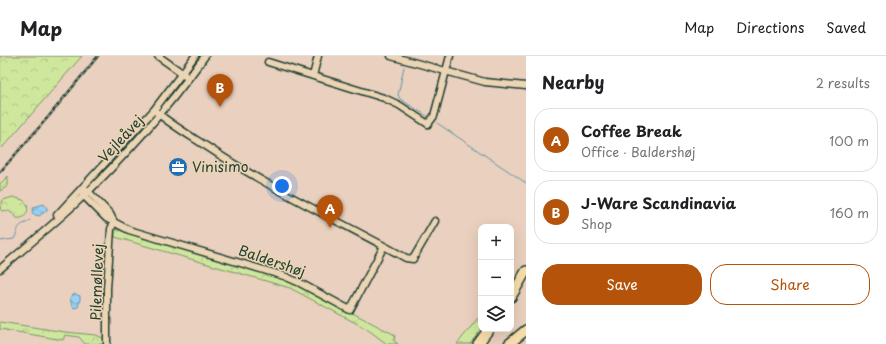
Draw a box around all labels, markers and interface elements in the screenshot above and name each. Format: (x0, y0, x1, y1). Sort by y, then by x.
text: Map (20, 14, 62, 42)
text: Map (684, 17, 714, 38)
text: Directions (736, 17, 804, 38)
text: Saved (826, 17, 866, 38)
text: Nearby (542, 69, 604, 95)
text: 2 results (816, 73, 870, 92)
pin: B (207, 74, 233, 107)
street label: Vejleåvej (93, 110, 148, 167)
text: Coffee Break (581, 119, 682, 142)
text: A (551, 131, 561, 150)
text: 100 m (829, 131, 869, 150)
text: Office · Baldershøj (581, 142, 695, 161)
office icon: Vinisimo (167, 156, 189, 178)
place label: Vinisimo (192, 156, 249, 177)
your location (272, 176, 292, 196)
text: J-Ware Scandinavia (581, 191, 736, 214)
pin: A (317, 195, 343, 228)
text: B (552, 203, 560, 222)
text: 160 m (830, 203, 869, 222)
text: Shop (581, 214, 612, 233)
map controls (478, 224, 514, 332)
button: + (478, 224, 514, 260)
street label: Baldershøj (236, 239, 308, 282)
street label: Pilemøllevej (85, 243, 108, 321)
button: − (478, 260, 514, 296)
button: Save (542, 264, 702, 305)
button: Share (710, 264, 870, 305)
button: layers (478, 296, 514, 332)

